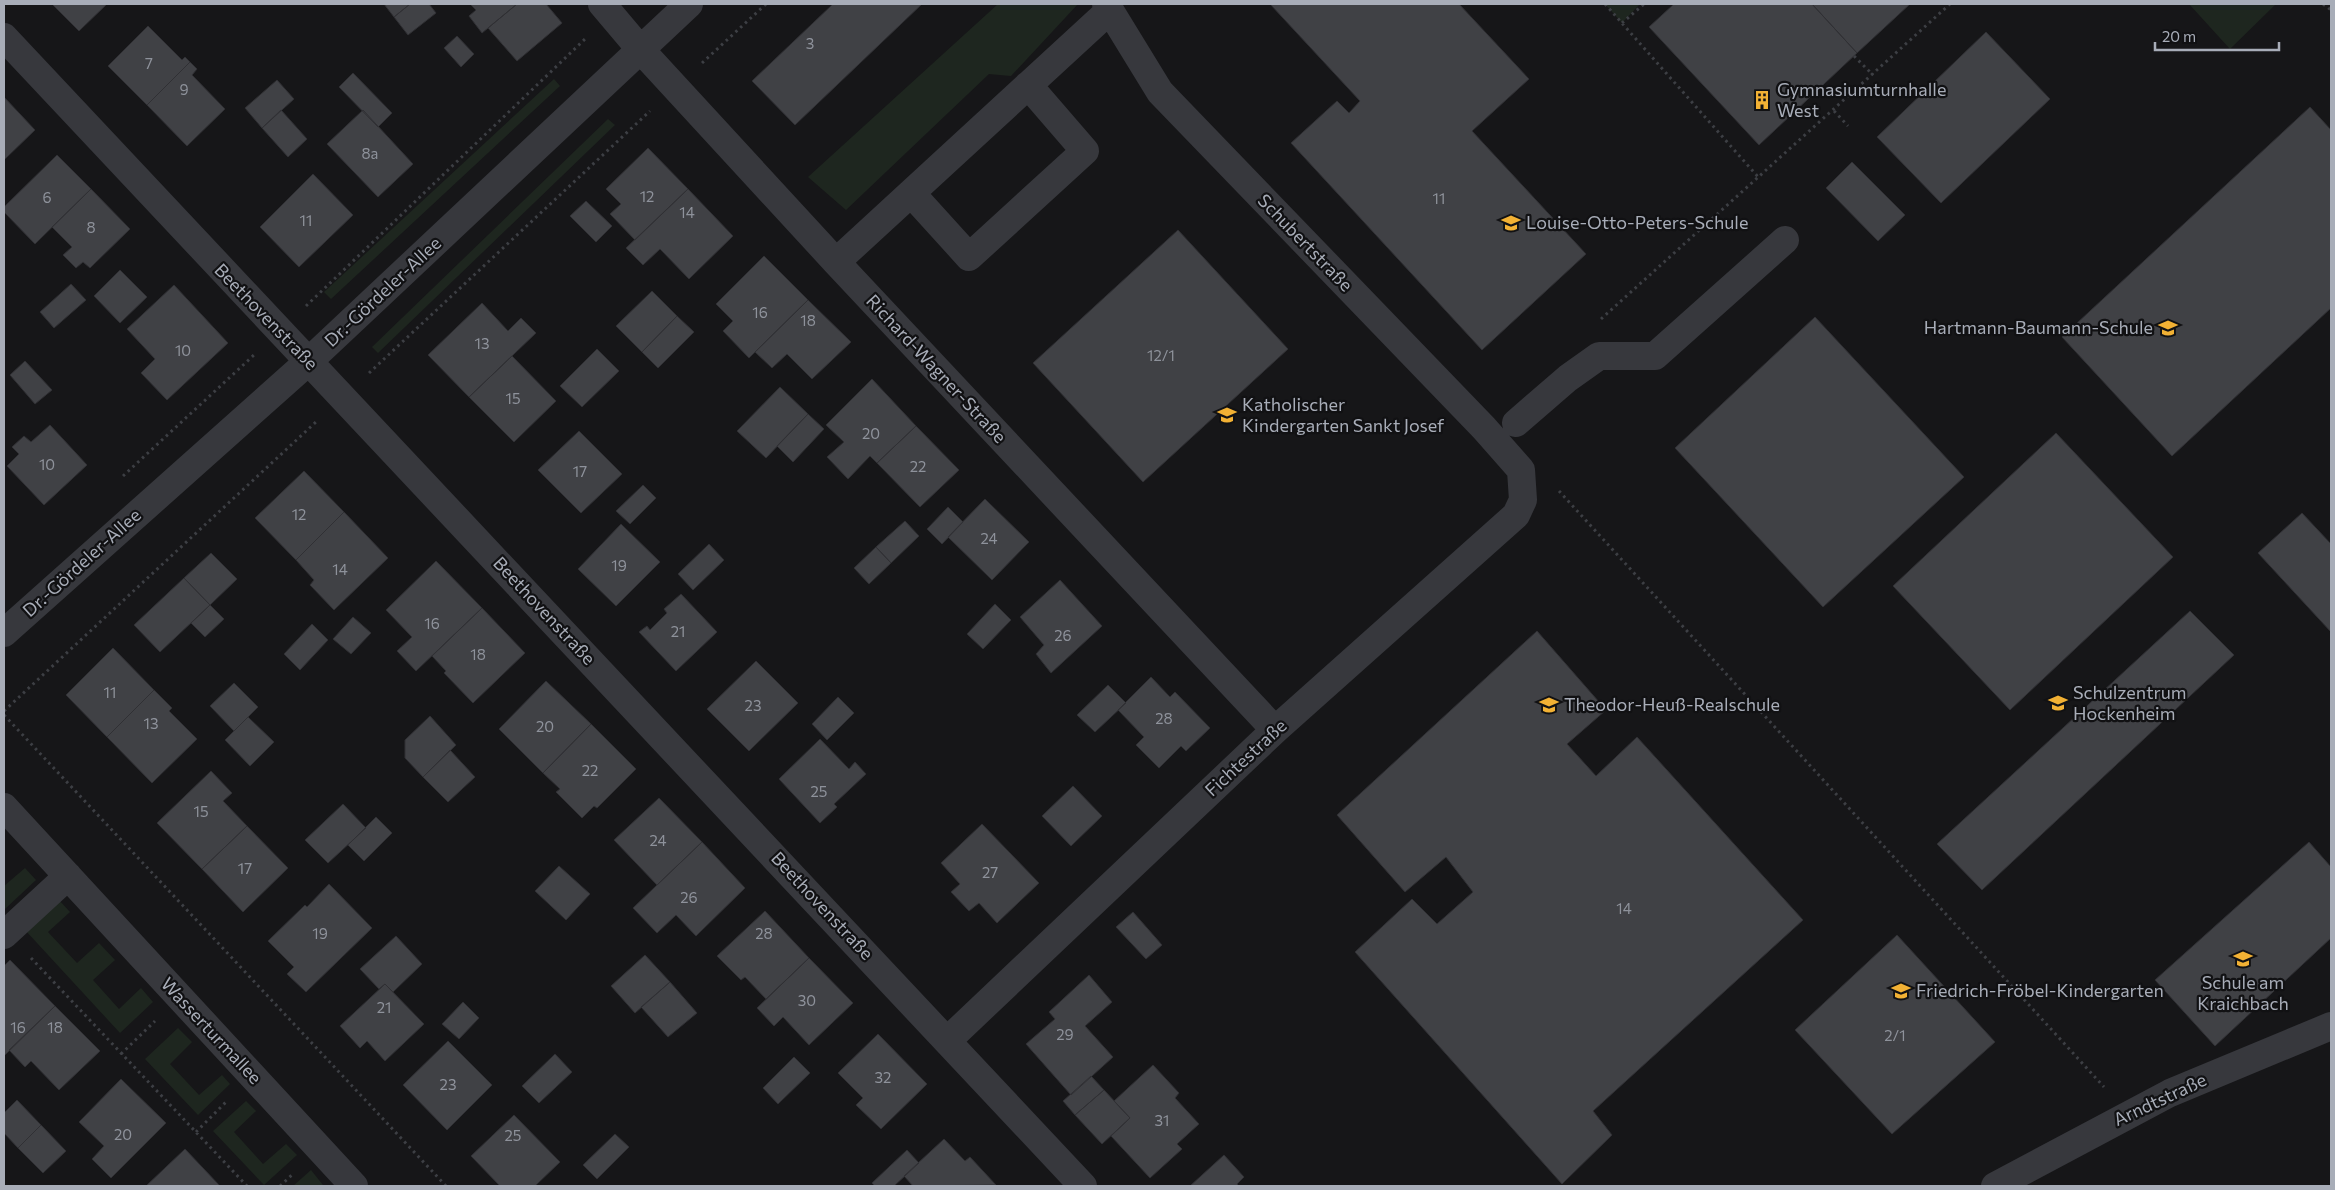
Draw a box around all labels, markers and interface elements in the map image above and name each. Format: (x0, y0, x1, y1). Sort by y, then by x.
scale bar (2155, 20, 2279, 52)
text: 20 m (2162, 27, 2196, 45)
house number: 3 (806, 34, 814, 52)
house number: 7 (145, 54, 153, 72)
place label: Gymnasiumturnhalle West (1777, 78, 1946, 121)
house number: 9 (179, 80, 189, 98)
building icon: Gymnasiumturnhalle West (1751, 89, 1773, 111)
house number: 8a (362, 144, 378, 162)
house number: 12 (640, 187, 654, 205)
house number: 6 (42, 188, 52, 206)
street label: Schubertstraße (1254, 189, 1358, 296)
house number: 11 (1433, 189, 1445, 207)
house number: 14 (679, 203, 695, 221)
house number: 11 (300, 211, 312, 229)
place label: Louise-Otto-Peters-Schule (1526, 211, 1748, 233)
school or university icon: Louise-Otto-Peters-Schule (1500, 212, 1522, 234)
house number: 8 (86, 218, 96, 236)
street label: Dr.-Gördeler-Allee (320, 232, 445, 351)
street label: Beethovenstraße (210, 258, 323, 374)
street label: Richard-Wagner-Straße (862, 289, 1011, 447)
house number: 16 (752, 303, 768, 321)
house number: 18 (800, 311, 816, 329)
place label: Hartmann-Baumann-Schule (1924, 316, 2153, 338)
school or university icon: Hartmann-Baumann-Schule (2157, 317, 2179, 339)
house number: 13 (475, 334, 489, 352)
house number: 10 (175, 341, 191, 359)
house number: 12/1 (1147, 346, 1175, 364)
house number: 15 (505, 389, 521, 407)
place label: Katholischer Kindergarten Sankt Josef (1242, 393, 1445, 436)
school or university icon: Katholischer Kindergarten Sankt Josef (1216, 404, 1238, 426)
house number: 20 (862, 424, 880, 442)
house number: 10 (39, 455, 55, 473)
house number: 22 (910, 457, 926, 475)
house number: 17 (573, 462, 587, 480)
street label: Dr.-Gördeler-Allee (18, 504, 145, 621)
house number: 12 (292, 505, 306, 523)
house number: 24 (980, 529, 998, 547)
street label: Beethovenstraße (489, 552, 600, 669)
house number: 19 (611, 556, 627, 574)
house number: 14 (332, 560, 348, 578)
house number: 16 (424, 614, 440, 632)
house number: 21 (671, 622, 685, 640)
house number: 26 (1054, 626, 1072, 644)
house number: 18 (470, 645, 486, 663)
place label: Schulzentrum Hockenheim (2073, 681, 2186, 724)
house number: 11 (104, 683, 116, 701)
school or university icon: Schulzentrum Hockenheim (2047, 692, 2069, 714)
place label: Theodor-Heuß-Realschule (1564, 693, 1780, 715)
school or university icon: Theodor-Heuß-Realschule (1538, 694, 1560, 716)
house number: 23 (745, 696, 761, 714)
house number: 28 (1155, 709, 1173, 727)
house number: 13 (144, 714, 158, 732)
street label: Fichtestraße (1200, 714, 1291, 801)
house number: 20 (536, 717, 554, 735)
house number: 22 (582, 761, 598, 779)
house number: 25 (811, 782, 827, 800)
house number: 15 (193, 802, 209, 820)
house number: 24 (649, 831, 667, 849)
street label: Beethovenstraße (767, 847, 878, 964)
house number: 17 (238, 859, 252, 877)
house number: 27 (982, 863, 998, 881)
house number: 26 (680, 888, 698, 906)
house number: 14 (1616, 899, 1632, 917)
house number: 19 (312, 924, 328, 942)
house number: 28 (755, 924, 773, 942)
school or university icon: Schule am Kraichbach (2232, 948, 2254, 970)
place label: Schule am Kraichbach (2197, 971, 2289, 1014)
street label: Wasserturmallee (157, 972, 267, 1088)
place label: Friedrich-Fröbel-Kindergarten (1916, 979, 2164, 1001)
school or university icon: Friedrich-Fröbel-Kindergarten (1890, 980, 1912, 1002)
house number: 30 (798, 991, 816, 1009)
house number: 21 (377, 998, 391, 1016)
house number: 16 (10, 1018, 26, 1036)
house number: 18 (47, 1018, 63, 1036)
house number: 29 (1056, 1025, 1074, 1043)
house number: 2/1 (1884, 1026, 1906, 1044)
house number: 32 (875, 1068, 891, 1086)
street label: Arndtstraße (2110, 1068, 2210, 1130)
house number: 23 (440, 1075, 456, 1093)
house number: 31 (1155, 1111, 1169, 1129)
house number: 20 (114, 1125, 132, 1143)
house number: 25 (505, 1126, 521, 1144)

